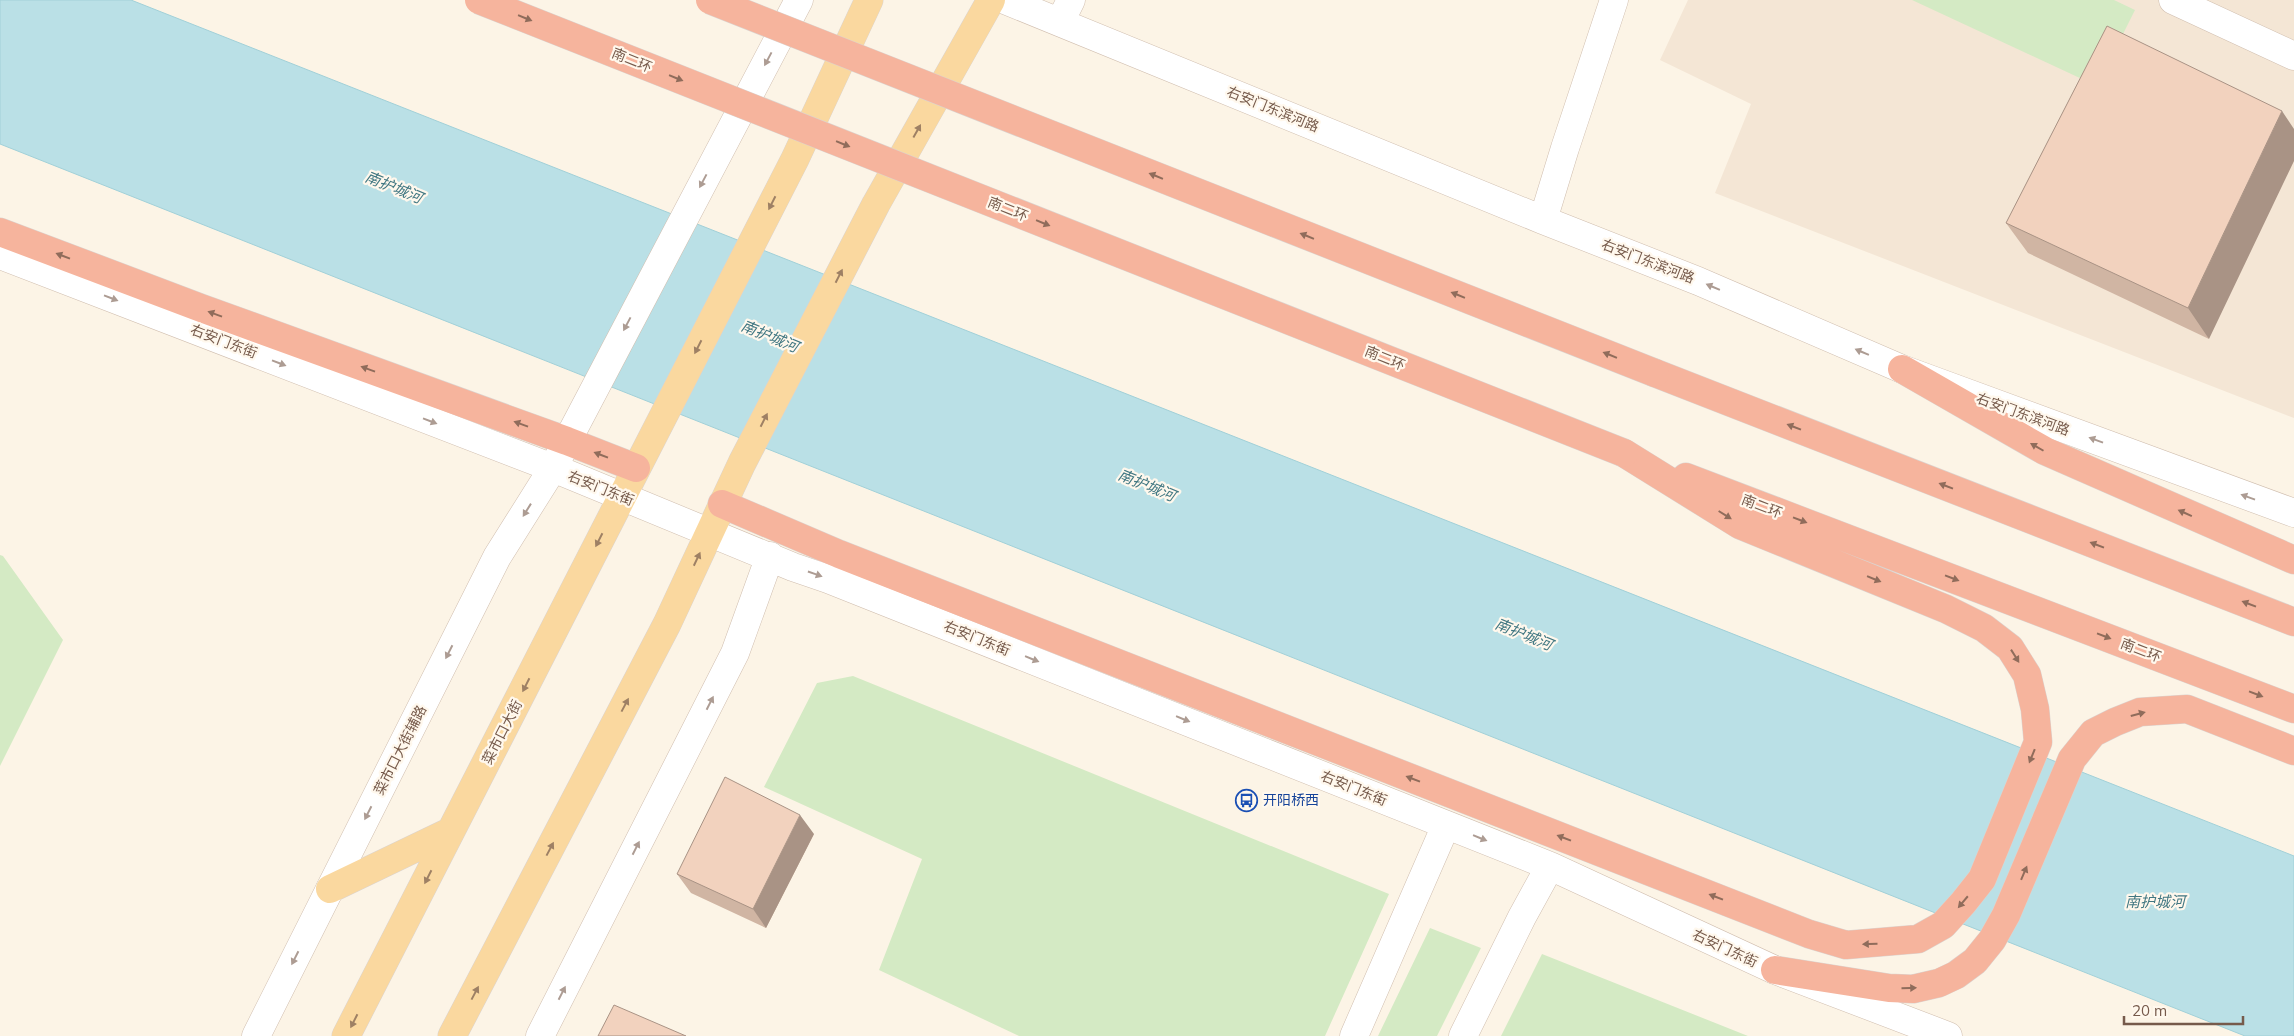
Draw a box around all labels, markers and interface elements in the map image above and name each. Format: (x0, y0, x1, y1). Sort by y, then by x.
one-way arrow (517, 15, 532, 22)
street label: 南二环 (609, 44, 655, 76)
one-way arrow (763, 52, 772, 65)
one-way arrow (669, 74, 684, 82)
street label: 右安门东滨河路 (1224, 82, 1322, 136)
one-way arrow (913, 124, 921, 139)
one-way arrow (836, 140, 851, 148)
water label: 南护城河 (363, 167, 428, 208)
one-way arrow (1148, 172, 1163, 180)
one-way arrow (699, 173, 707, 188)
street label: 南二环 (985, 193, 1031, 225)
one-way arrow (768, 195, 776, 210)
one-way arrow (1036, 219, 1051, 227)
one-way arrow (1299, 232, 1314, 240)
street label: 右安门东滨河路 (1599, 235, 1697, 287)
one-way arrow (55, 252, 70, 260)
one-way arrow (835, 268, 843, 283)
one-way arrow (1706, 283, 1720, 291)
one-way arrow (1451, 291, 1466, 299)
one-way arrow (104, 294, 119, 302)
one-way arrow (207, 310, 222, 318)
water label: 南护城河 (739, 316, 804, 357)
one-way arrow (623, 317, 631, 331)
street label: 右安门东街 (188, 320, 260, 362)
one-way arrow (694, 340, 702, 354)
street label: 南二环 (1362, 342, 1408, 374)
one-way arrow (1855, 347, 1869, 355)
one-way arrow (1602, 351, 1617, 358)
one-way arrow (272, 359, 287, 367)
one-way arrow (360, 365, 375, 373)
street label: 右安门东滨河路 (1974, 389, 2072, 439)
one-way arrow (760, 413, 768, 427)
one-way arrow (423, 418, 438, 425)
one-way arrow (513, 420, 528, 427)
one-way arrow (1786, 423, 1801, 431)
one-way arrow (2088, 436, 2103, 444)
one-way arrow (2030, 442, 2043, 451)
one-way arrow (594, 450, 608, 458)
water label: 南护城河 (1116, 465, 1181, 506)
street label: 右安门东街 (565, 467, 637, 509)
one-way arrow (1938, 482, 1953, 490)
street label: 南二环 (1739, 490, 1785, 522)
one-way arrow (2240, 493, 2255, 501)
one-way arrow (522, 503, 531, 516)
one-way arrow (2178, 508, 2192, 516)
one-way arrow (1718, 511, 1731, 520)
one-way arrow (1793, 516, 1808, 524)
one-way arrow (595, 533, 603, 547)
one-way arrow (2089, 541, 2104, 549)
one-way arrow (694, 552, 702, 566)
one-way arrow (808, 571, 823, 578)
one-way arrow (1945, 574, 1960, 582)
one-way arrow (1867, 576, 1881, 584)
one-way arrow (2241, 600, 2256, 607)
water label: 南护城河 (1493, 614, 1558, 655)
street label: 右安门东街 (941, 617, 1013, 659)
one-way arrow (2097, 632, 2112, 640)
street label: 南二环 (2118, 634, 2164, 666)
one-way arrow (445, 645, 453, 660)
one-way arrow (2010, 649, 2020, 662)
one-way arrow (1025, 655, 1040, 663)
one-way arrow (522, 678, 530, 693)
one-way arrow (2248, 691, 2263, 698)
one-way arrow (706, 696, 714, 710)
street label: 菜市口大街 (478, 697, 526, 767)
one-way arrow (621, 697, 629, 712)
street label: 菜市口大街辅路 (370, 702, 430, 798)
one-way arrow (2130, 710, 2145, 718)
one-way arrow (1176, 715, 1191, 723)
one-way arrow (2027, 749, 2035, 763)
street label: 右安门东街 (1318, 767, 1390, 809)
one-way arrow (1405, 775, 1420, 783)
bus stop icon: 开阳桥西 (1235, 788, 1259, 812)
place label: 开阳桥西 (1263, 791, 1319, 809)
one-way arrow (364, 806, 372, 820)
one-way arrow (1557, 834, 1572, 841)
one-way arrow (1473, 835, 1487, 843)
one-way arrow (546, 841, 554, 856)
one-way arrow (632, 841, 640, 855)
one-way arrow (2020, 866, 2028, 880)
one-way arrow (424, 869, 432, 884)
water label: 南护城河 (2125, 892, 2188, 911)
one-way arrow (1709, 893, 1723, 901)
one-way arrow (1958, 896, 1969, 909)
street label: 右安门东街 (1689, 925, 1761, 971)
one-way arrow (1862, 940, 1878, 948)
one-way arrow (291, 951, 299, 965)
one-way arrow (1902, 984, 1918, 992)
one-way arrow (558, 985, 566, 1000)
one-way arrow (471, 986, 479, 1000)
scale bar (2124, 994, 2243, 1026)
text: 20 m (2132, 1001, 2167, 1020)
one-way arrow (350, 1014, 358, 1029)

